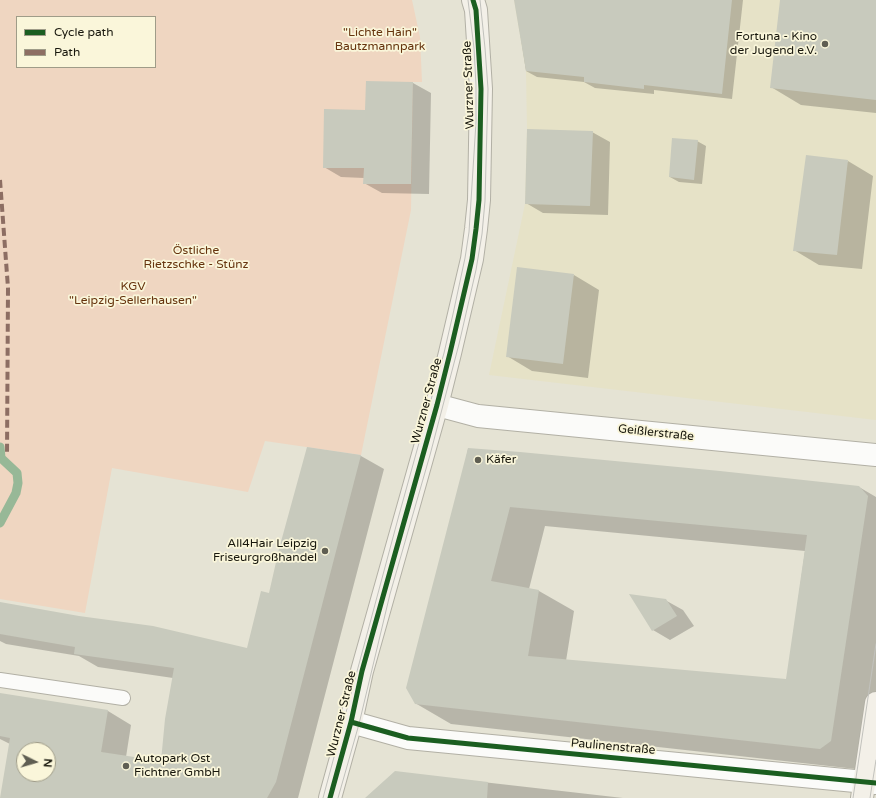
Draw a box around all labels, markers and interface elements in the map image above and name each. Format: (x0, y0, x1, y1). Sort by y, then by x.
legend (16, 16, 156, 68)
text: Cycle path (54, 25, 113, 39)
park label: "Lichte Hain" Bautzmannpark (335, 26, 425, 54)
place label: Fortuna - Kino der Jugend e.V. (730, 30, 817, 58)
marker: Fortuna - Kino der Jugend e.V. (820, 39, 830, 49)
street label: Wurzner Straße (460, 41, 478, 129)
text: Path (54, 45, 80, 59)
park label: Östliche Rietzschke - Stünz (143, 244, 249, 272)
park label: KGV "Leipzig-Sellerhausen" (69, 280, 197, 308)
street label: Wurzner Straße (409, 356, 445, 446)
street label: Geißlerstraße (617, 422, 695, 444)
place label: Käfer (486, 453, 516, 467)
marker: Käfer (473, 455, 483, 465)
place label: All4Hair Leipzig Friseurgroßhandel (213, 537, 317, 565)
marker: All4Hair Leipzig Friseurgroßhandel (320, 546, 330, 556)
street label: Wurzner Straße (324, 669, 360, 759)
street label: Paulinenstraße (570, 736, 656, 758)
north arrow (16, 742, 56, 782)
place label: Autopark Ost Fichtner GmbH (134, 752, 221, 780)
text: N (41, 758, 54, 768)
marker: Autopark Ost Fichtner GmbH (121, 761, 131, 771)

